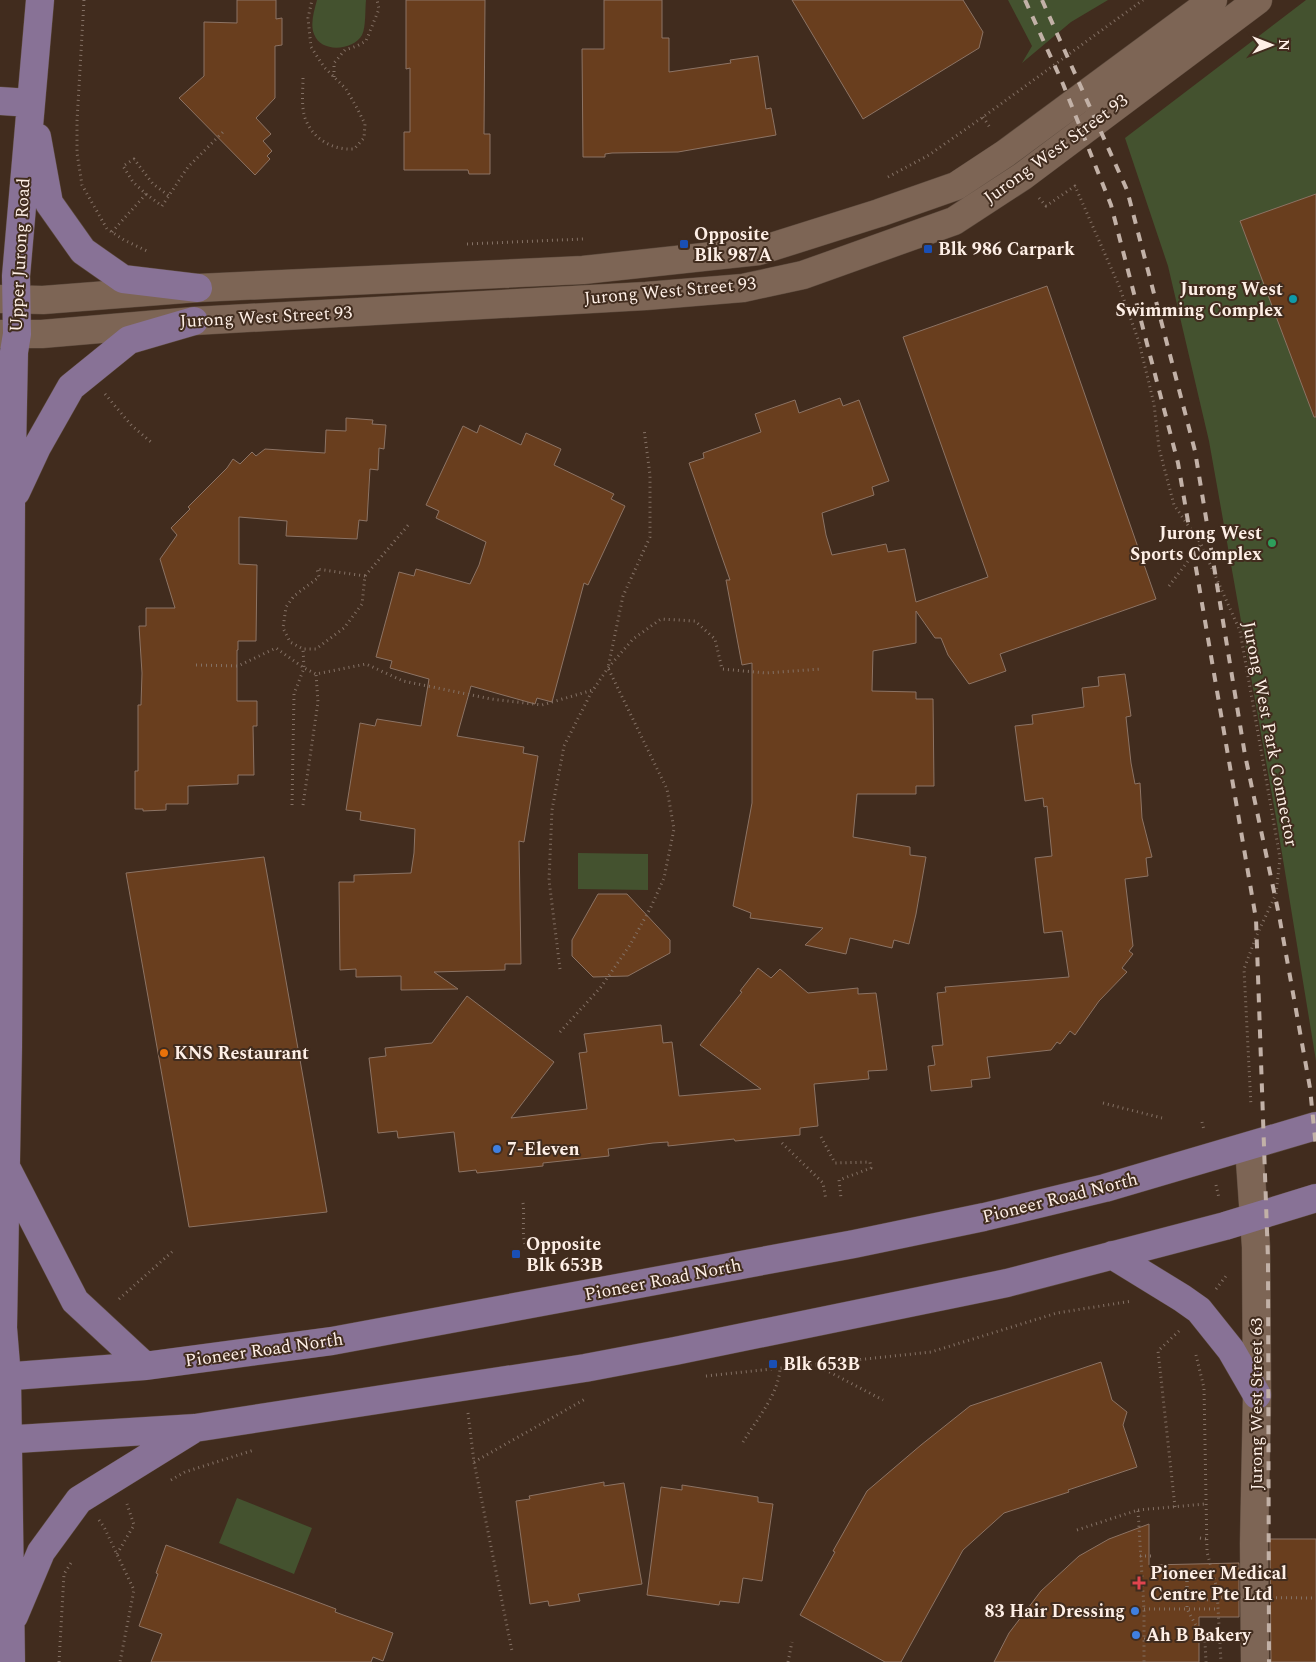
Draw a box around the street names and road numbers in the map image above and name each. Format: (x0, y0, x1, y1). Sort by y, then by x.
street label: Jurong West Street 93 (978, 87, 1134, 211)
street label: Upper Jurong Road (2, 177, 38, 333)
street label: Jurong West Street 93 (583, 270, 757, 312)
street label: Jurong West Street 93 (179, 299, 353, 335)
street label: Jurong West Park Connector (1235, 619, 1305, 849)
street label: Pioneer Road North (979, 1166, 1141, 1230)
street label: Pioneer Road North (582, 1252, 744, 1308)
street label: Jurong West Street 63 (1243, 1318, 1270, 1490)
street label: Pioneer Road North (183, 1326, 345, 1374)

